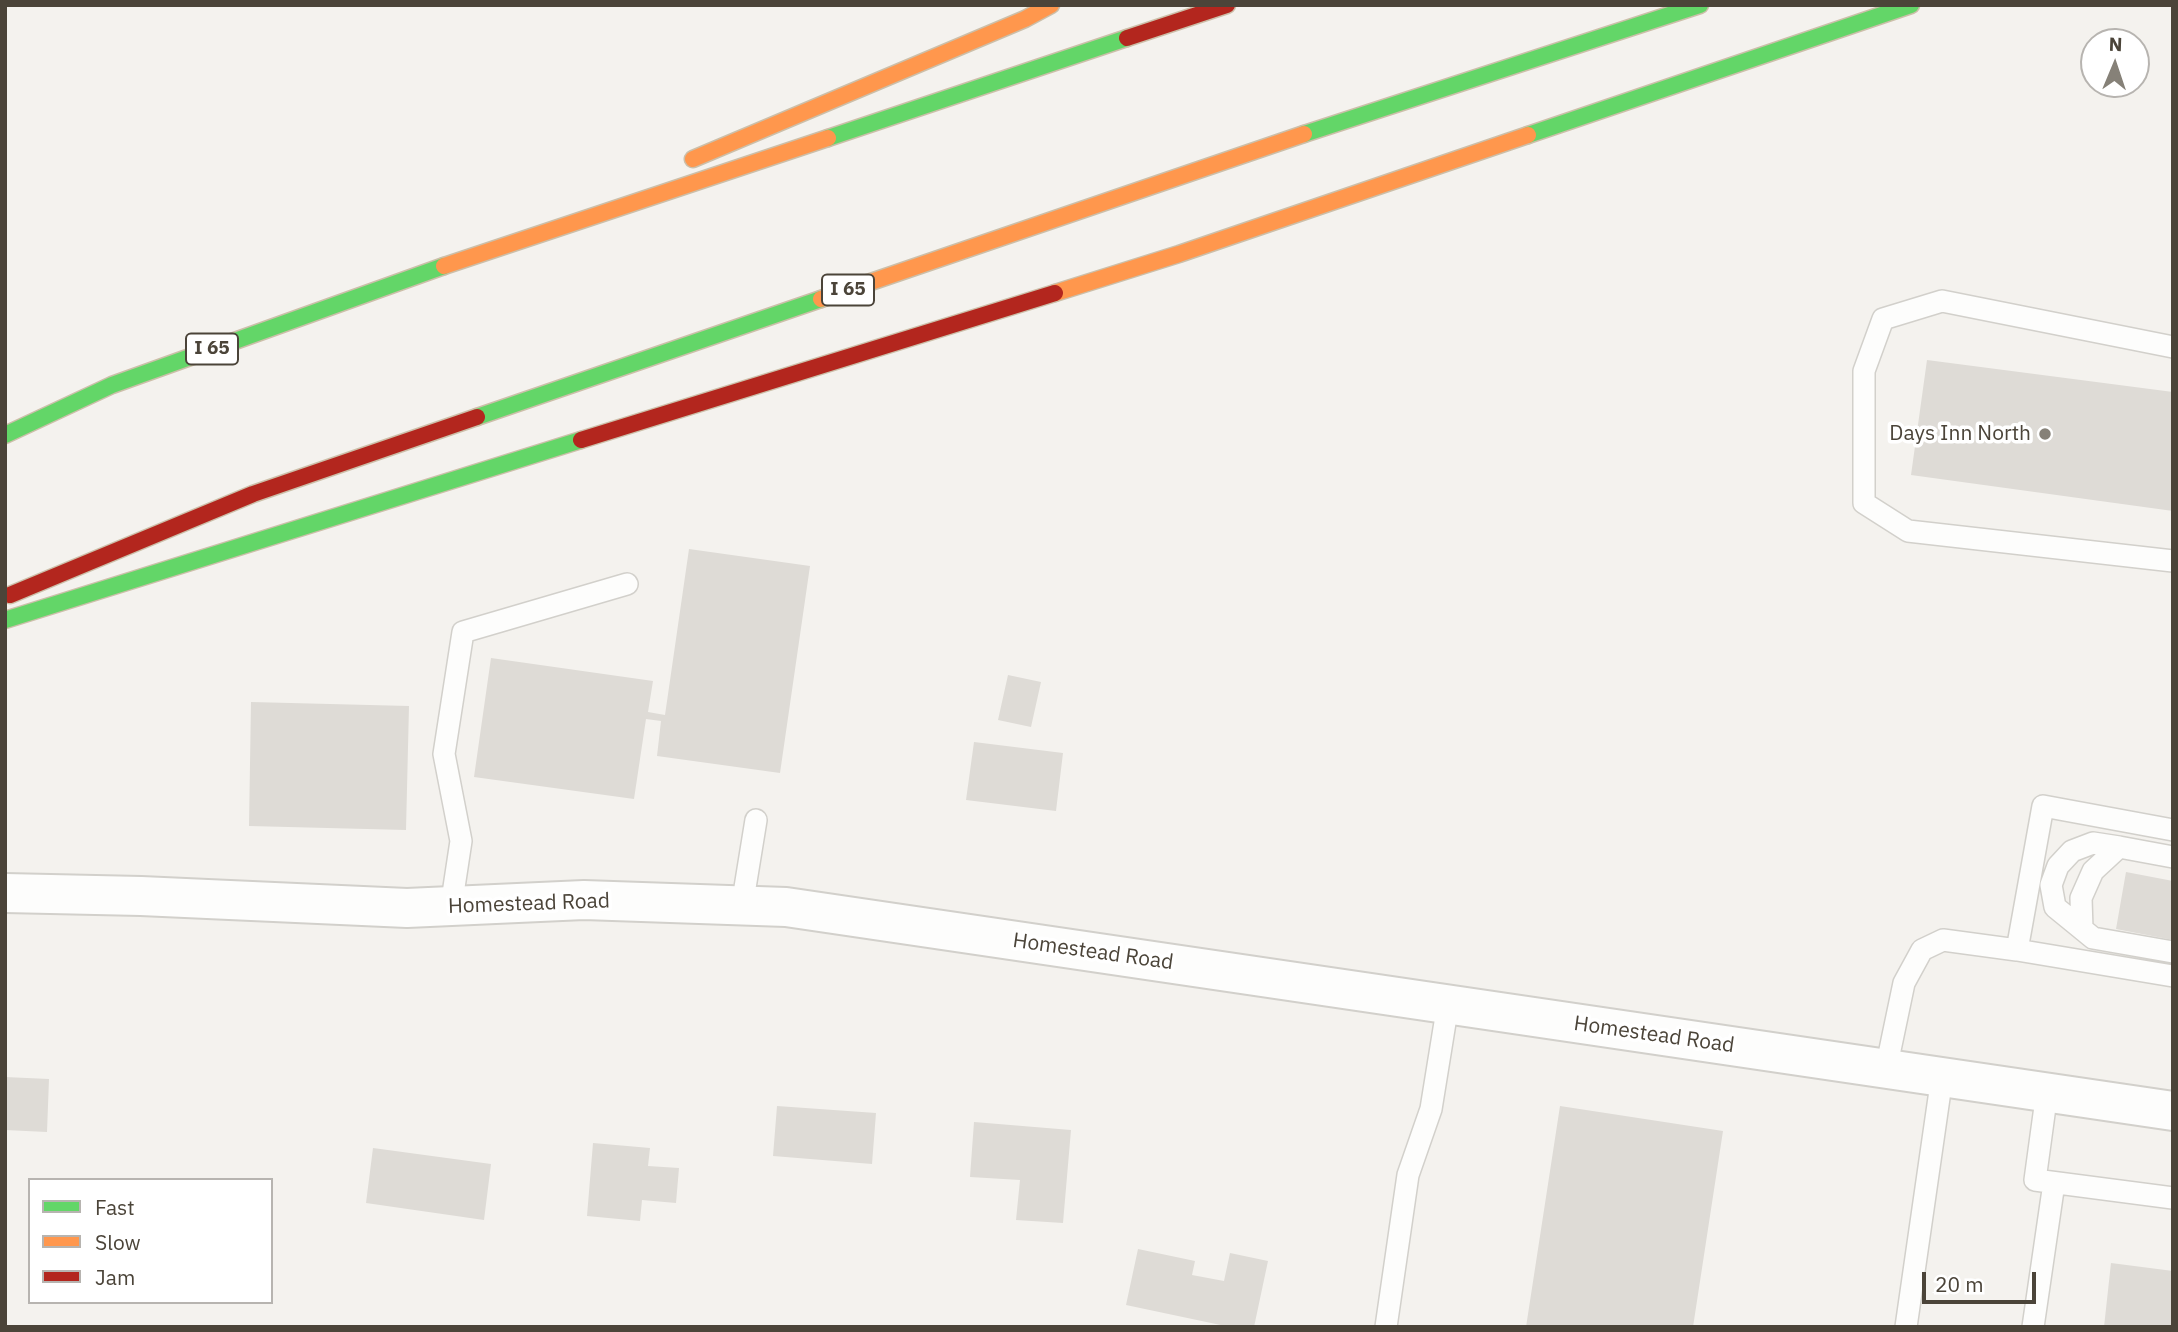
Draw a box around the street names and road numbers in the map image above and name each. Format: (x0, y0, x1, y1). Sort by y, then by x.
road number: I 65 (822, 274, 874, 306)
road number: I 65 (186, 334, 238, 364)
street label: Homestead Road (448, 889, 610, 919)
street label: Homestead Road (1011, 928, 1175, 976)
street label: Homestead Road (1572, 1011, 1736, 1059)

